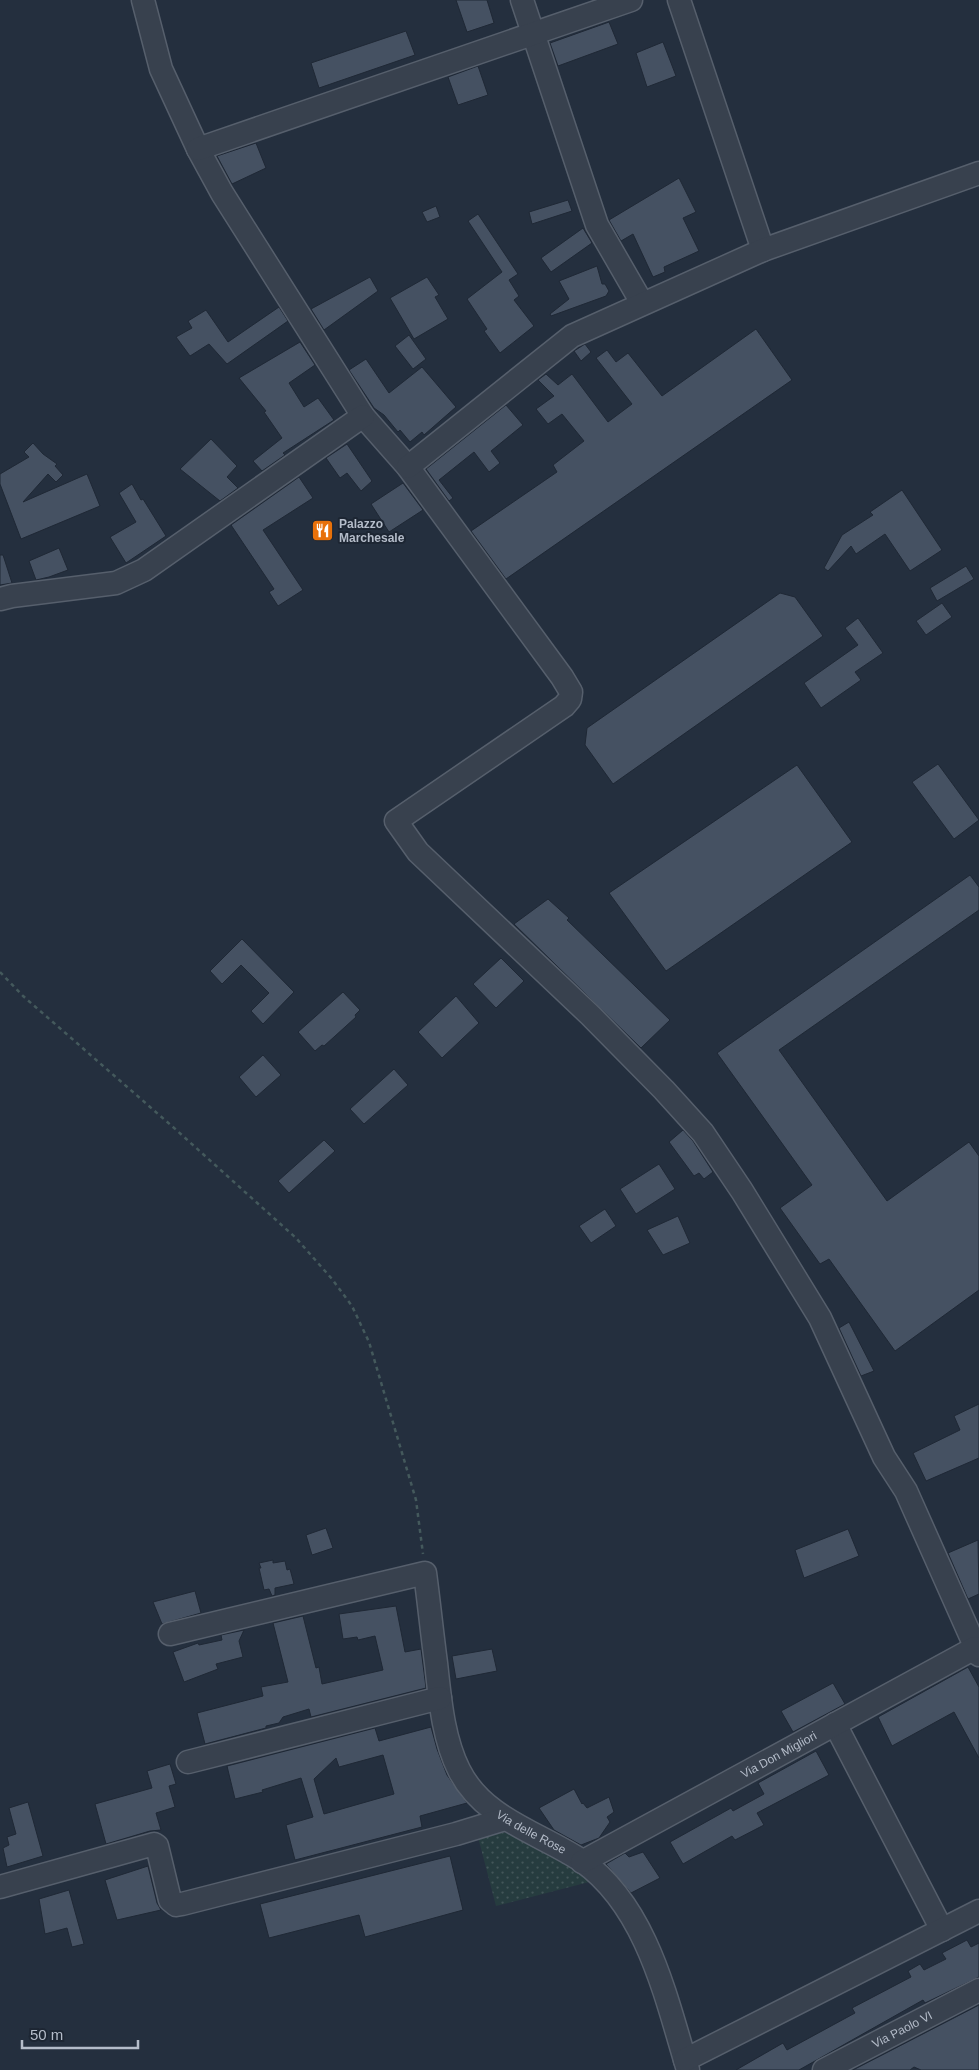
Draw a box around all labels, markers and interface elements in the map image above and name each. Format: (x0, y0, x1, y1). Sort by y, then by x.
place label: Palazzo Marchesale (339, 517, 405, 545)
restaurant icon: Palazzo Marchesale (311, 519, 335, 543)
street label: Via Don Migliori (739, 1729, 819, 1781)
street label: Via delle Rose (494, 1807, 569, 1857)
street label: Via Paolo VI (870, 2008, 935, 2051)
scale bar (22, 2018, 139, 2050)
text: 50 m (30, 2026, 63, 2043)

